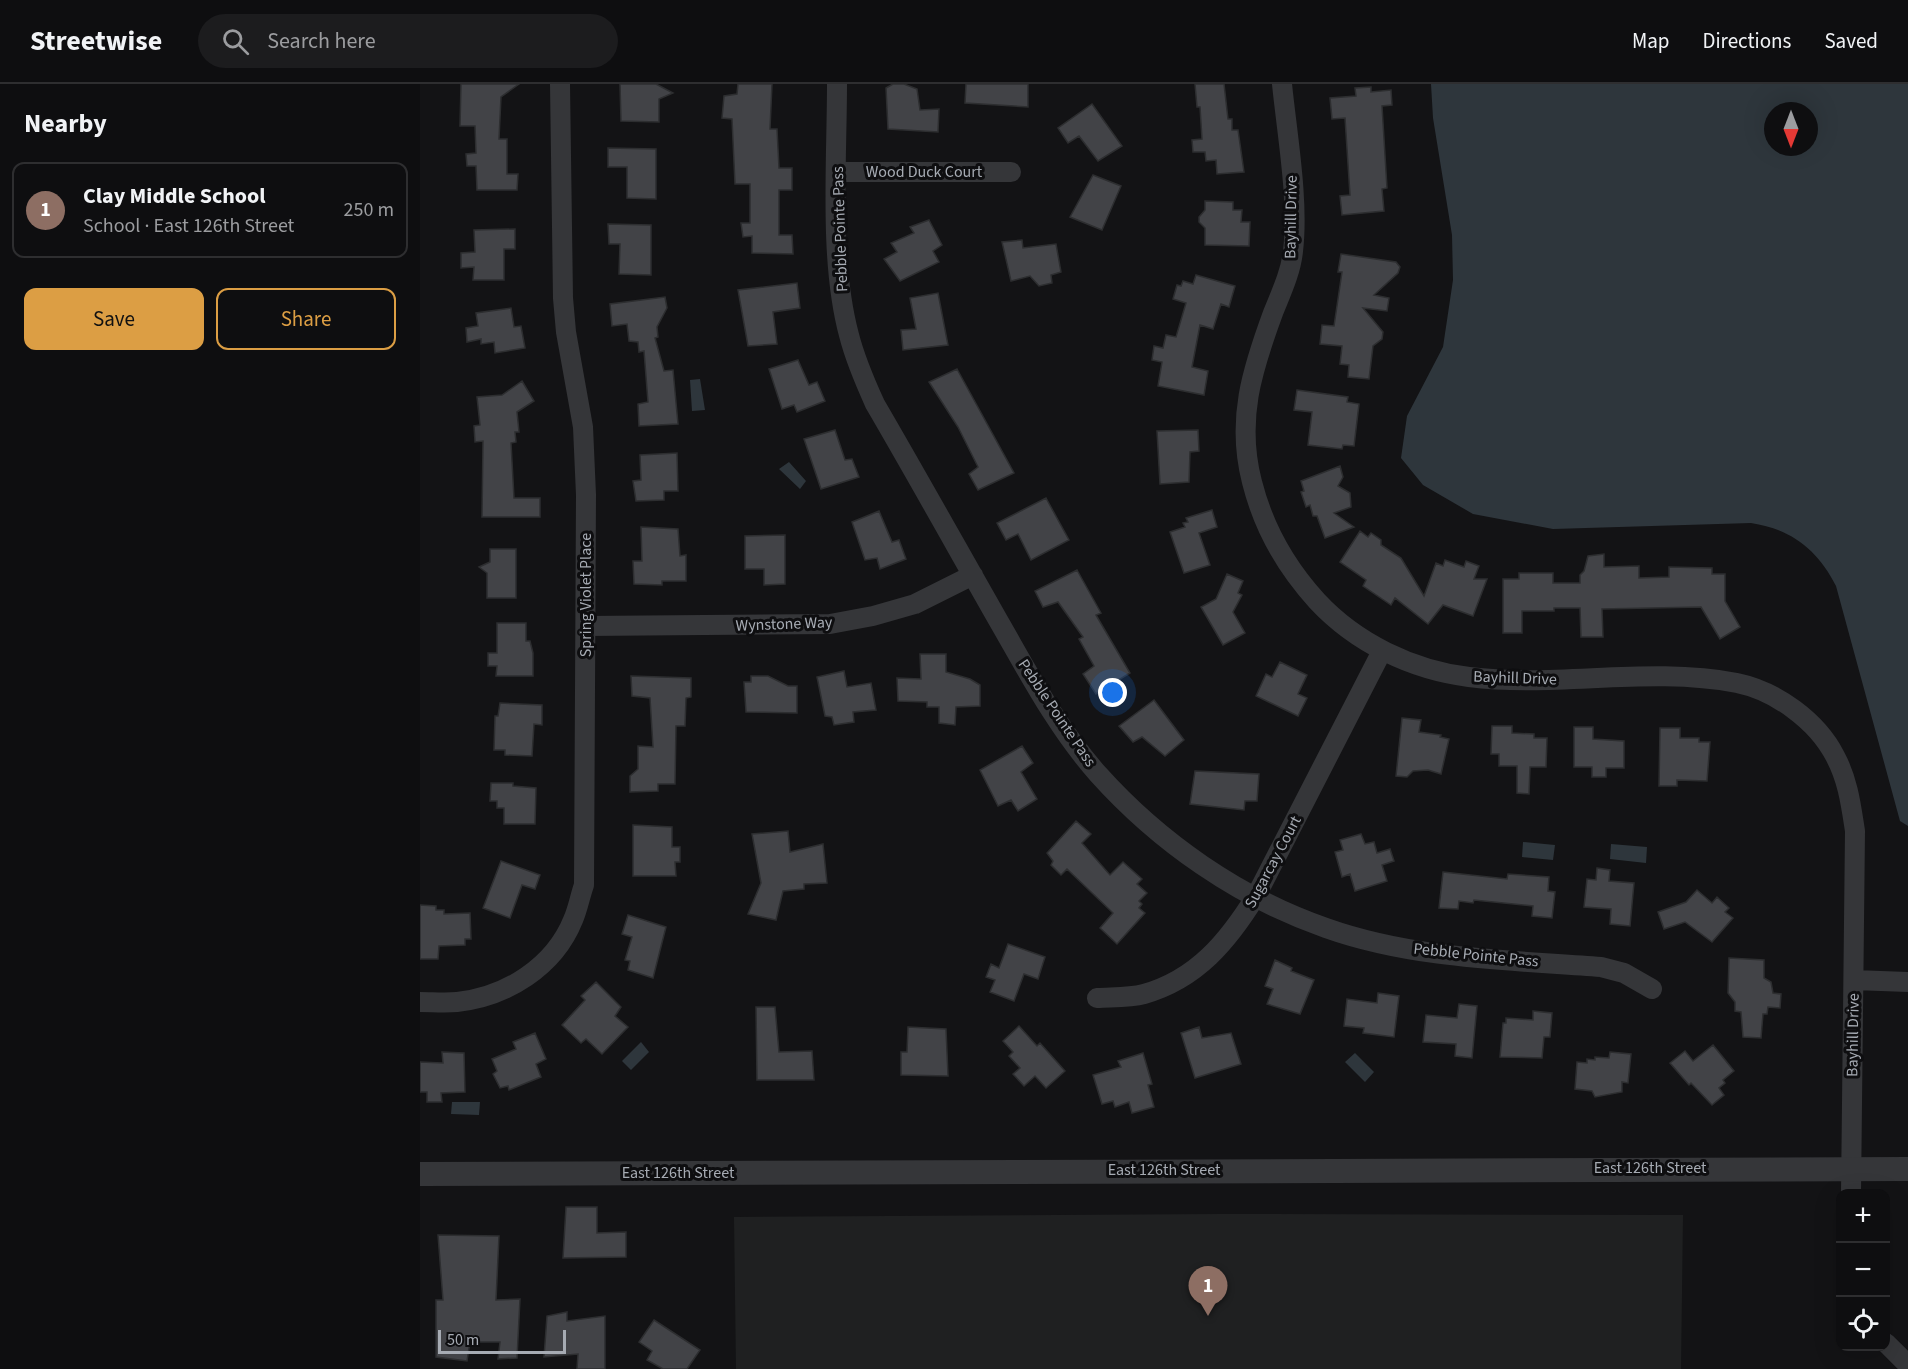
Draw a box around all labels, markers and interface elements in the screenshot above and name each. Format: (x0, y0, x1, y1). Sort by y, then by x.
search box (198, 14, 618, 68)
text: Streetwise (30, 21, 162, 61)
icon: search (219, 25, 252, 58)
text: Search here (267, 25, 376, 57)
text: Map (1632, 26, 1670, 56)
text: Directions (1703, 26, 1791, 56)
text: Saved (1824, 26, 1878, 56)
north arrow (1764, 102, 1818, 156)
text: Nearby (24, 105, 107, 142)
street label: Wood Duck Court (866, 161, 983, 183)
street label: Pebble Pointe Pass (827, 165, 853, 292)
street label: Bayhill Drive (1279, 175, 1303, 259)
text: Clay Middle School (83, 180, 266, 212)
text: 1 (40, 196, 51, 224)
text: 250 m (344, 196, 394, 224)
text: School · East 126th Street (83, 212, 294, 240)
button: Save (24, 288, 204, 350)
button: Share (216, 288, 396, 350)
street label: Spring Violet Place (575, 533, 597, 657)
street label: Wynstone Way (735, 611, 833, 637)
street label: Pebble Pointe Pass (1013, 655, 1101, 772)
street label: Bayhill Drive (1473, 666, 1557, 690)
your location (1098, 678, 1127, 707)
street label: Sugarcay Court (1239, 811, 1307, 912)
street label: Pebble Pointe Pass (1412, 937, 1540, 973)
street label: Bayhill Drive (1841, 993, 1865, 1077)
street label: East 126th Street (1594, 1157, 1707, 1179)
street label: East 126th Street (1108, 1159, 1221, 1181)
street label: East 126th Street (622, 1162, 735, 1184)
map controls (1836, 1189, 1890, 1351)
button: + (1836, 1189, 1890, 1243)
button: − (1836, 1243, 1890, 1297)
pin: 1 (1188, 1266, 1228, 1316)
button: locate (1836, 1297, 1890, 1351)
scale bar (438, 1327, 566, 1354)
text: 50 m (447, 1329, 479, 1351)

